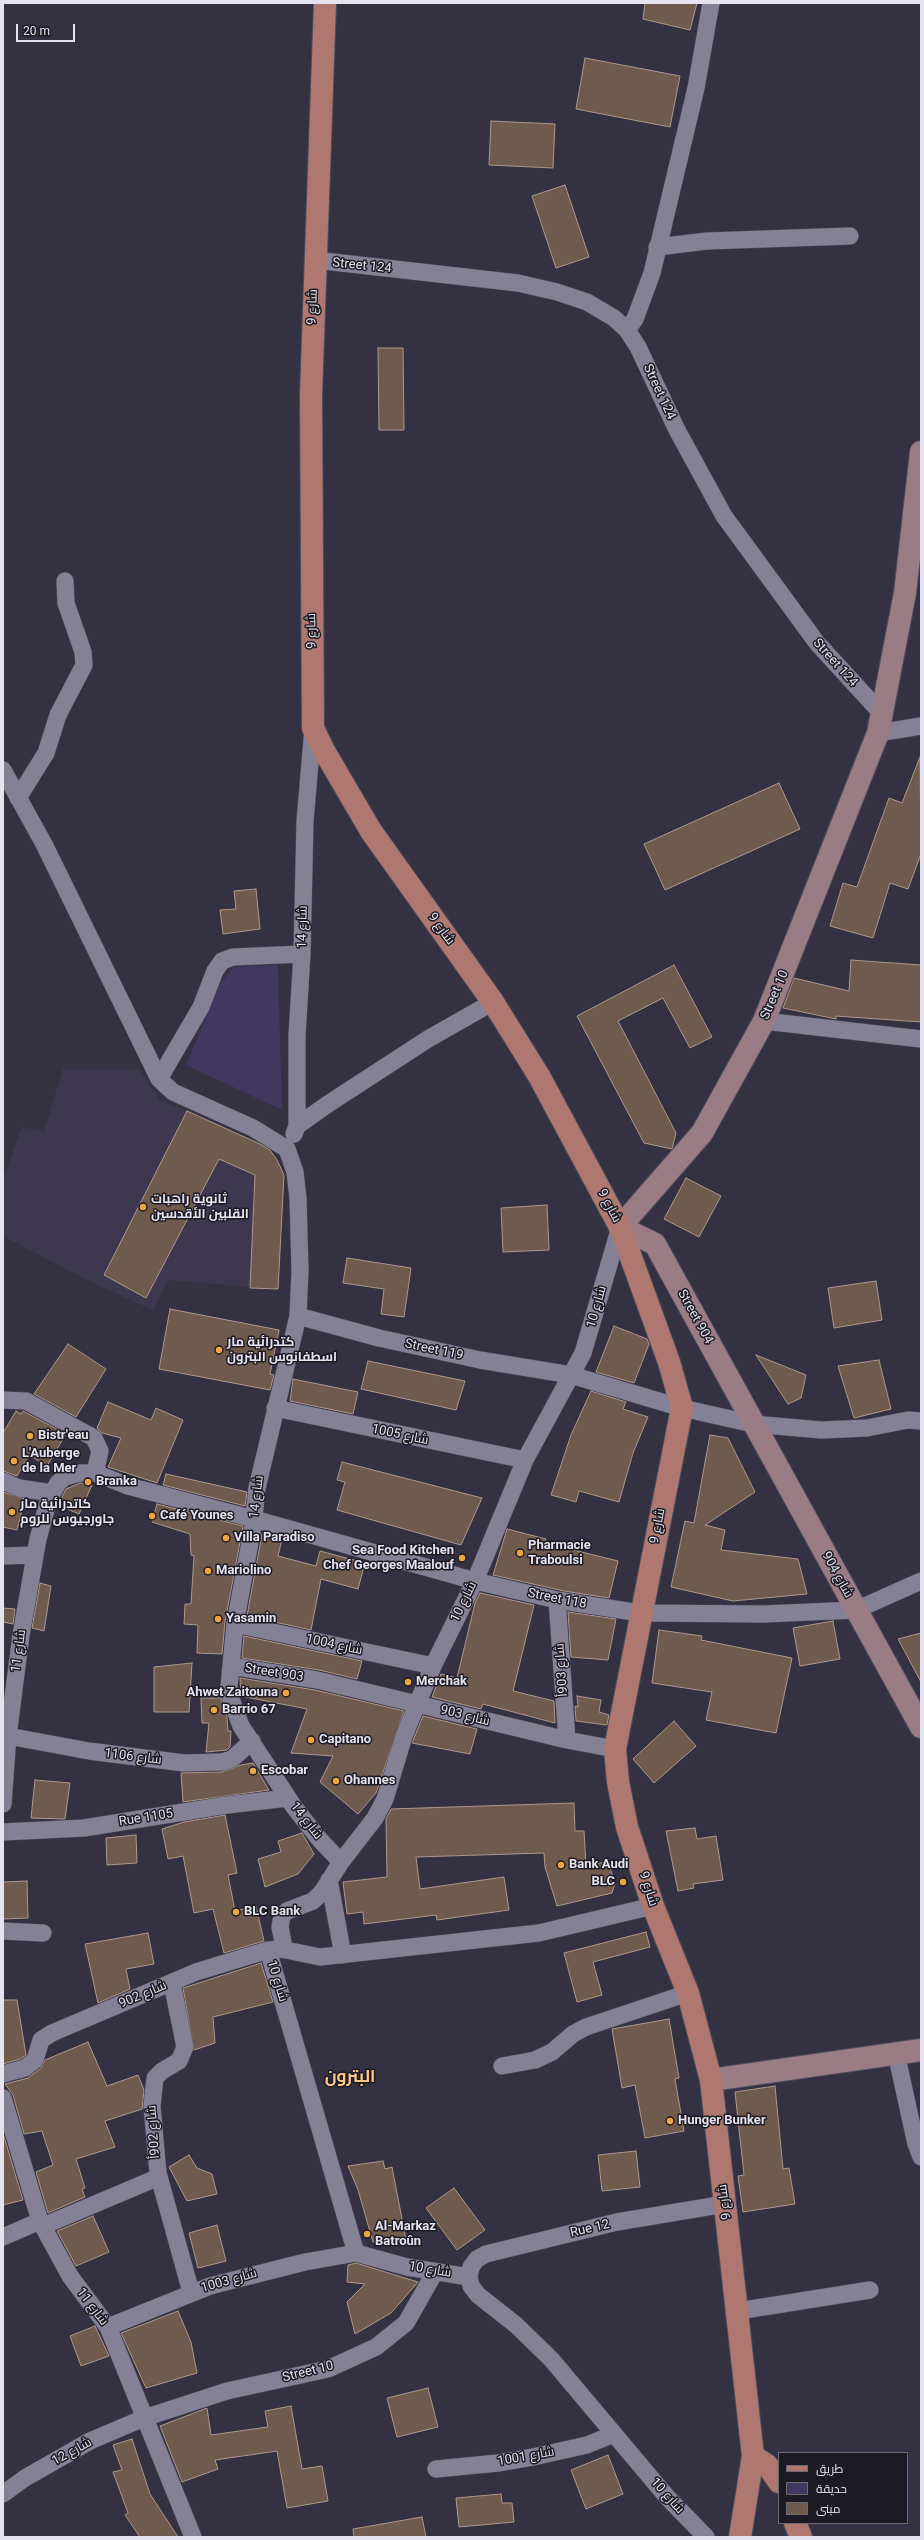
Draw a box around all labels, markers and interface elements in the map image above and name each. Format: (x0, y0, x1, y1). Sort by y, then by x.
scale bar (18, 16, 77, 42)
text: 20 m (23, 24, 50, 38)
street label: Street 124 (332, 255, 392, 277)
street label: شارع 9 (305, 289, 321, 325)
street label: Street 124 (639, 362, 679, 422)
street label: شارع 9 (304, 613, 320, 649)
street label: Street 124 (809, 636, 861, 690)
street label: شارع 14 (295, 905, 311, 949)
street label: شارع 9 (424, 910, 458, 948)
street label: Street 10 (758, 968, 792, 1022)
street label: شارع 9 (594, 1187, 624, 1225)
place label: ثانوية راهبات القلبين الأقدسين (151, 1192, 249, 1223)
marker: ثانوية راهبات القلبين الأقدسين (138, 1202, 148, 1212)
street label: شارع 10 (584, 1284, 610, 1330)
street label: Street 904 (674, 1287, 716, 1347)
place label: كتدرائية مار اسطفانوس البترون (227, 1335, 337, 1366)
street label: Street 119 (403, 1336, 465, 1364)
marker: كتدرائية مار اسطفانوس البترون (214, 1345, 224, 1355)
street label: شارع 1005 (370, 1421, 430, 1449)
place label: Bistr'eau (38, 1428, 89, 1444)
marker: Bistr'eau (25, 1431, 35, 1441)
place label: L'Auberge de la Mer (22, 1446, 80, 1477)
marker: L'Auberge de la Mer (9, 1456, 19, 1466)
place label: Branka (96, 1474, 137, 1490)
street label: شارع 14 (247, 1475, 267, 1519)
marker: Branka (83, 1477, 93, 1487)
place label: كاتدرائية مار جاورجيوس للروم (20, 1497, 114, 1528)
marker: كاتدرائية مار جاورجيوس للروم (7, 1507, 17, 1517)
street label: شارع 9 (647, 1507, 669, 1545)
place label: Café Younes (160, 1508, 233, 1524)
marker: Café Younes (147, 1511, 157, 1521)
place label: Villa Paradiso (234, 1530, 315, 1546)
marker: Villa Paradiso (221, 1533, 231, 1543)
place label: Pharmacie Traboulsi (528, 1538, 591, 1569)
place label: Sea Food Kitchen Chef Georges Maalouf (323, 1543, 454, 1574)
marker: Pharmacie Traboulsi (515, 1548, 525, 1558)
street label: شارع 904 (818, 1549, 856, 1601)
marker: Sea Food Kitchen Chef Georges Maalouf (457, 1553, 467, 1563)
place label: Mariolino (216, 1563, 271, 1579)
marker: Mariolino (203, 1566, 213, 1576)
street label: شارع 10 (448, 1579, 480, 1625)
street label: Street 118 (526, 1586, 588, 1612)
place label: Yasamin (226, 1611, 276, 1627)
marker: Yasamin (213, 1614, 223, 1624)
street label: شارع 11 (8, 1629, 30, 1673)
street label: شارع 1004 (304, 1631, 364, 1659)
street label: شارع 903أ (552, 1643, 572, 1697)
street label: Street 903 (243, 1661, 305, 1685)
place label: Merchak (416, 1674, 467, 1690)
marker: Merchak (403, 1677, 413, 1687)
place label: Ahwet Zaitouna (186, 1685, 278, 1701)
marker: Ahwet Zaitouna (281, 1688, 291, 1698)
place label: Barrio 67 (222, 1702, 276, 1718)
street label: شارع 903 (439, 1702, 491, 1730)
marker: Barrio 67 (209, 1705, 219, 1715)
place label: Capitano (319, 1732, 371, 1748)
marker: Capitano (306, 1735, 316, 1745)
street label: شارع 1106 (103, 1746, 163, 1768)
place label: Escobar (261, 1763, 308, 1779)
marker: Escobar (248, 1766, 258, 1776)
place label: Ohannes (344, 1773, 395, 1789)
marker: Ohannes (331, 1776, 341, 1786)
street label: شارع 14 (287, 1799, 325, 1843)
street label: Rue 1105 (118, 1806, 174, 1830)
place label: Bank Audi (569, 1857, 628, 1873)
marker: Bank Audi (556, 1860, 566, 1870)
street label: شارع 9 (635, 1870, 661, 1908)
place label: BLC (592, 1874, 615, 1890)
marker: BLC (618, 1877, 628, 1887)
place label: BLC Bank (244, 1904, 300, 1920)
marker: BLC Bank (231, 1907, 241, 1917)
street label: شارع 10 (263, 1958, 291, 2004)
street label: شارع 902 (117, 1978, 169, 2012)
district label: البترون (325, 2068, 375, 2088)
street label: شارع 902أ (144, 2105, 164, 2159)
place label: Hunger Bunker (678, 2113, 766, 2129)
marker: Hunger Bunker (665, 2116, 675, 2126)
street label: شارع 9 (715, 2183, 735, 2221)
street label: Rue 12 (569, 2217, 611, 2241)
place label: Al-Markaz Batroûn (375, 2219, 436, 2250)
marker: Al-Markaz Batroûn (362, 2229, 372, 2239)
street label: شارع 10 (407, 2259, 453, 2281)
street label: شارع 1003 (199, 2266, 259, 2296)
street label: شارع 11 (73, 2285, 111, 2329)
street label: Street 10 (281, 2358, 335, 2386)
street label: شارع 12 (49, 2435, 95, 2469)
street label: شارع 1001 (496, 2444, 556, 2470)
legend (778, 2452, 908, 2524)
text: طريق (816, 2462, 843, 2476)
street label: شارع 10 (647, 2475, 687, 2517)
text: حديقة (816, 2482, 847, 2496)
text: مبنى (816, 2502, 841, 2516)

